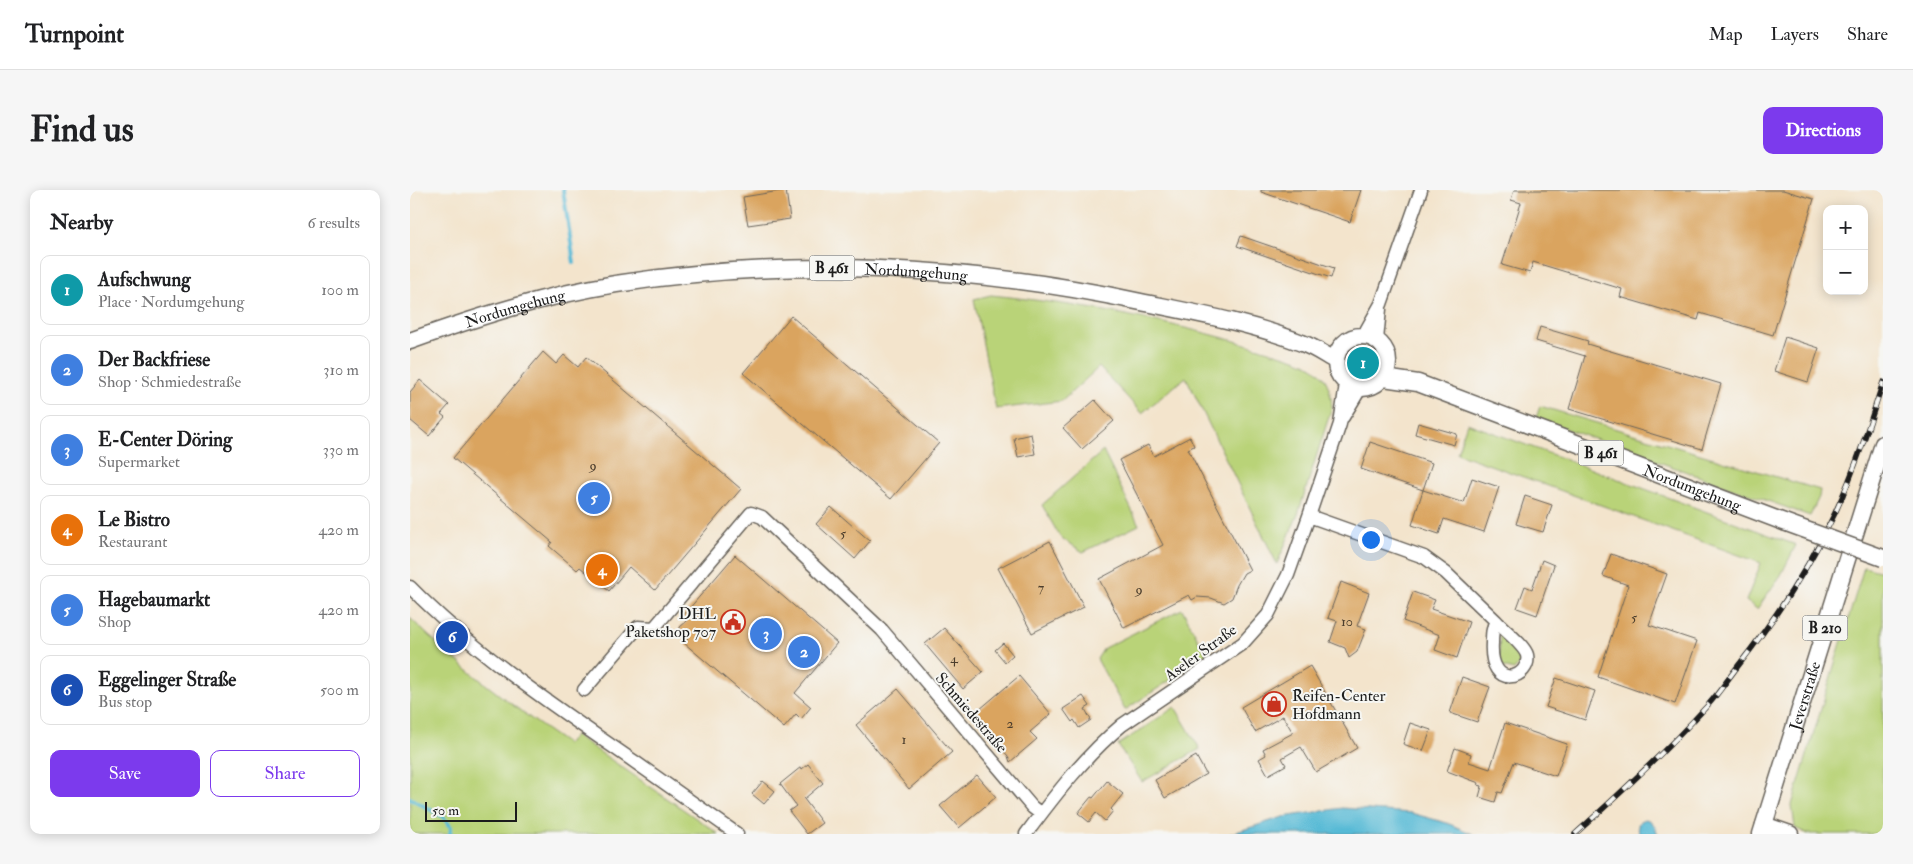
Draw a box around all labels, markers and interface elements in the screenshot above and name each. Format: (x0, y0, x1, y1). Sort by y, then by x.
text: Turnpoint (25, 19, 124, 50)
text: Map (1709, 23, 1743, 46)
text: Layers (1771, 23, 1819, 46)
text: Share (1847, 23, 1888, 46)
button: Directions (1763, 107, 1883, 154)
text: Find us (30, 108, 134, 152)
map controls (1823, 205, 1868, 295)
button: + (1823, 205, 1868, 250)
text: Nearby (50, 209, 113, 236)
text: 6 results (308, 213, 360, 233)
button: − (1823, 250, 1868, 295)
road number: B 461 (810, 256, 854, 280)
street label: Nordumgehung (864, 260, 970, 286)
text: Aufschwung (98, 268, 191, 292)
text: 1 (64, 280, 70, 300)
text: 100 m (321, 280, 359, 300)
street label: Nordumgehung (462, 285, 568, 332)
text: Place · Nordumgehung (98, 292, 244, 312)
pin: 1 (1347, 344, 1379, 382)
text: Der Backfriese (98, 348, 210, 372)
text: 2 (63, 360, 71, 380)
text: 310 m (323, 360, 359, 380)
text: Shop · Schmiedestraße (98, 372, 241, 392)
text: E-Center Döring (98, 428, 232, 452)
text: 3 (64, 440, 70, 460)
text: 330 m (323, 440, 359, 460)
road number: B 461 (1578, 440, 1624, 466)
text: Supermarket (98, 452, 180, 472)
house number: 9 (588, 457, 597, 474)
street label: Nordumgehung (1640, 460, 1745, 516)
pin: 5 (578, 479, 610, 517)
text: Le Bistro (98, 508, 170, 532)
text: 4 (63, 520, 71, 540)
text: 420 m (318, 520, 359, 540)
house number: 5 (840, 525, 847, 542)
your location (1358, 527, 1384, 553)
text: Restaurant (98, 532, 167, 552)
pin: 4 (586, 551, 618, 589)
house number: 7 (1038, 579, 1045, 596)
house number: 9 (1134, 581, 1143, 598)
text: Hagebaumarkt (98, 588, 210, 612)
text: 5 (63, 600, 71, 620)
text: 420 m (318, 600, 359, 620)
place label: DHL Paketshop 707 (625, 604, 717, 643)
public building icon: DHL Paketshop 707 (720, 609, 746, 635)
house number: 5 (1631, 609, 1638, 626)
text: Shop (98, 612, 131, 632)
house number: 10 (1341, 613, 1353, 630)
pin: 3 (750, 615, 782, 653)
road number: B 210 (1802, 616, 1848, 640)
pin: 6 (436, 618, 468, 656)
street label: Aseler Straße (1160, 620, 1241, 686)
pin: 2 (788, 633, 820, 671)
house number: 4 (950, 650, 959, 667)
street label: Jeverstraße (1785, 659, 1825, 734)
text: Eggelinger Straße (98, 668, 236, 692)
street label: Schmiedestraße (931, 668, 1012, 757)
text: 6 (63, 680, 71, 700)
text: 500 m (320, 680, 359, 700)
place label: Reifen-Center Hofdmann (1292, 686, 1386, 724)
shop icon: Reifen-Center Hofdmann (1261, 691, 1287, 717)
text: Bus stop (98, 692, 152, 712)
house number: 2 (1006, 715, 1014, 732)
house number: 1 (902, 731, 907, 748)
button: Save (50, 750, 200, 797)
button: Share (210, 750, 360, 797)
scale bar (425, 799, 518, 822)
text: 50 m (432, 802, 459, 819)

